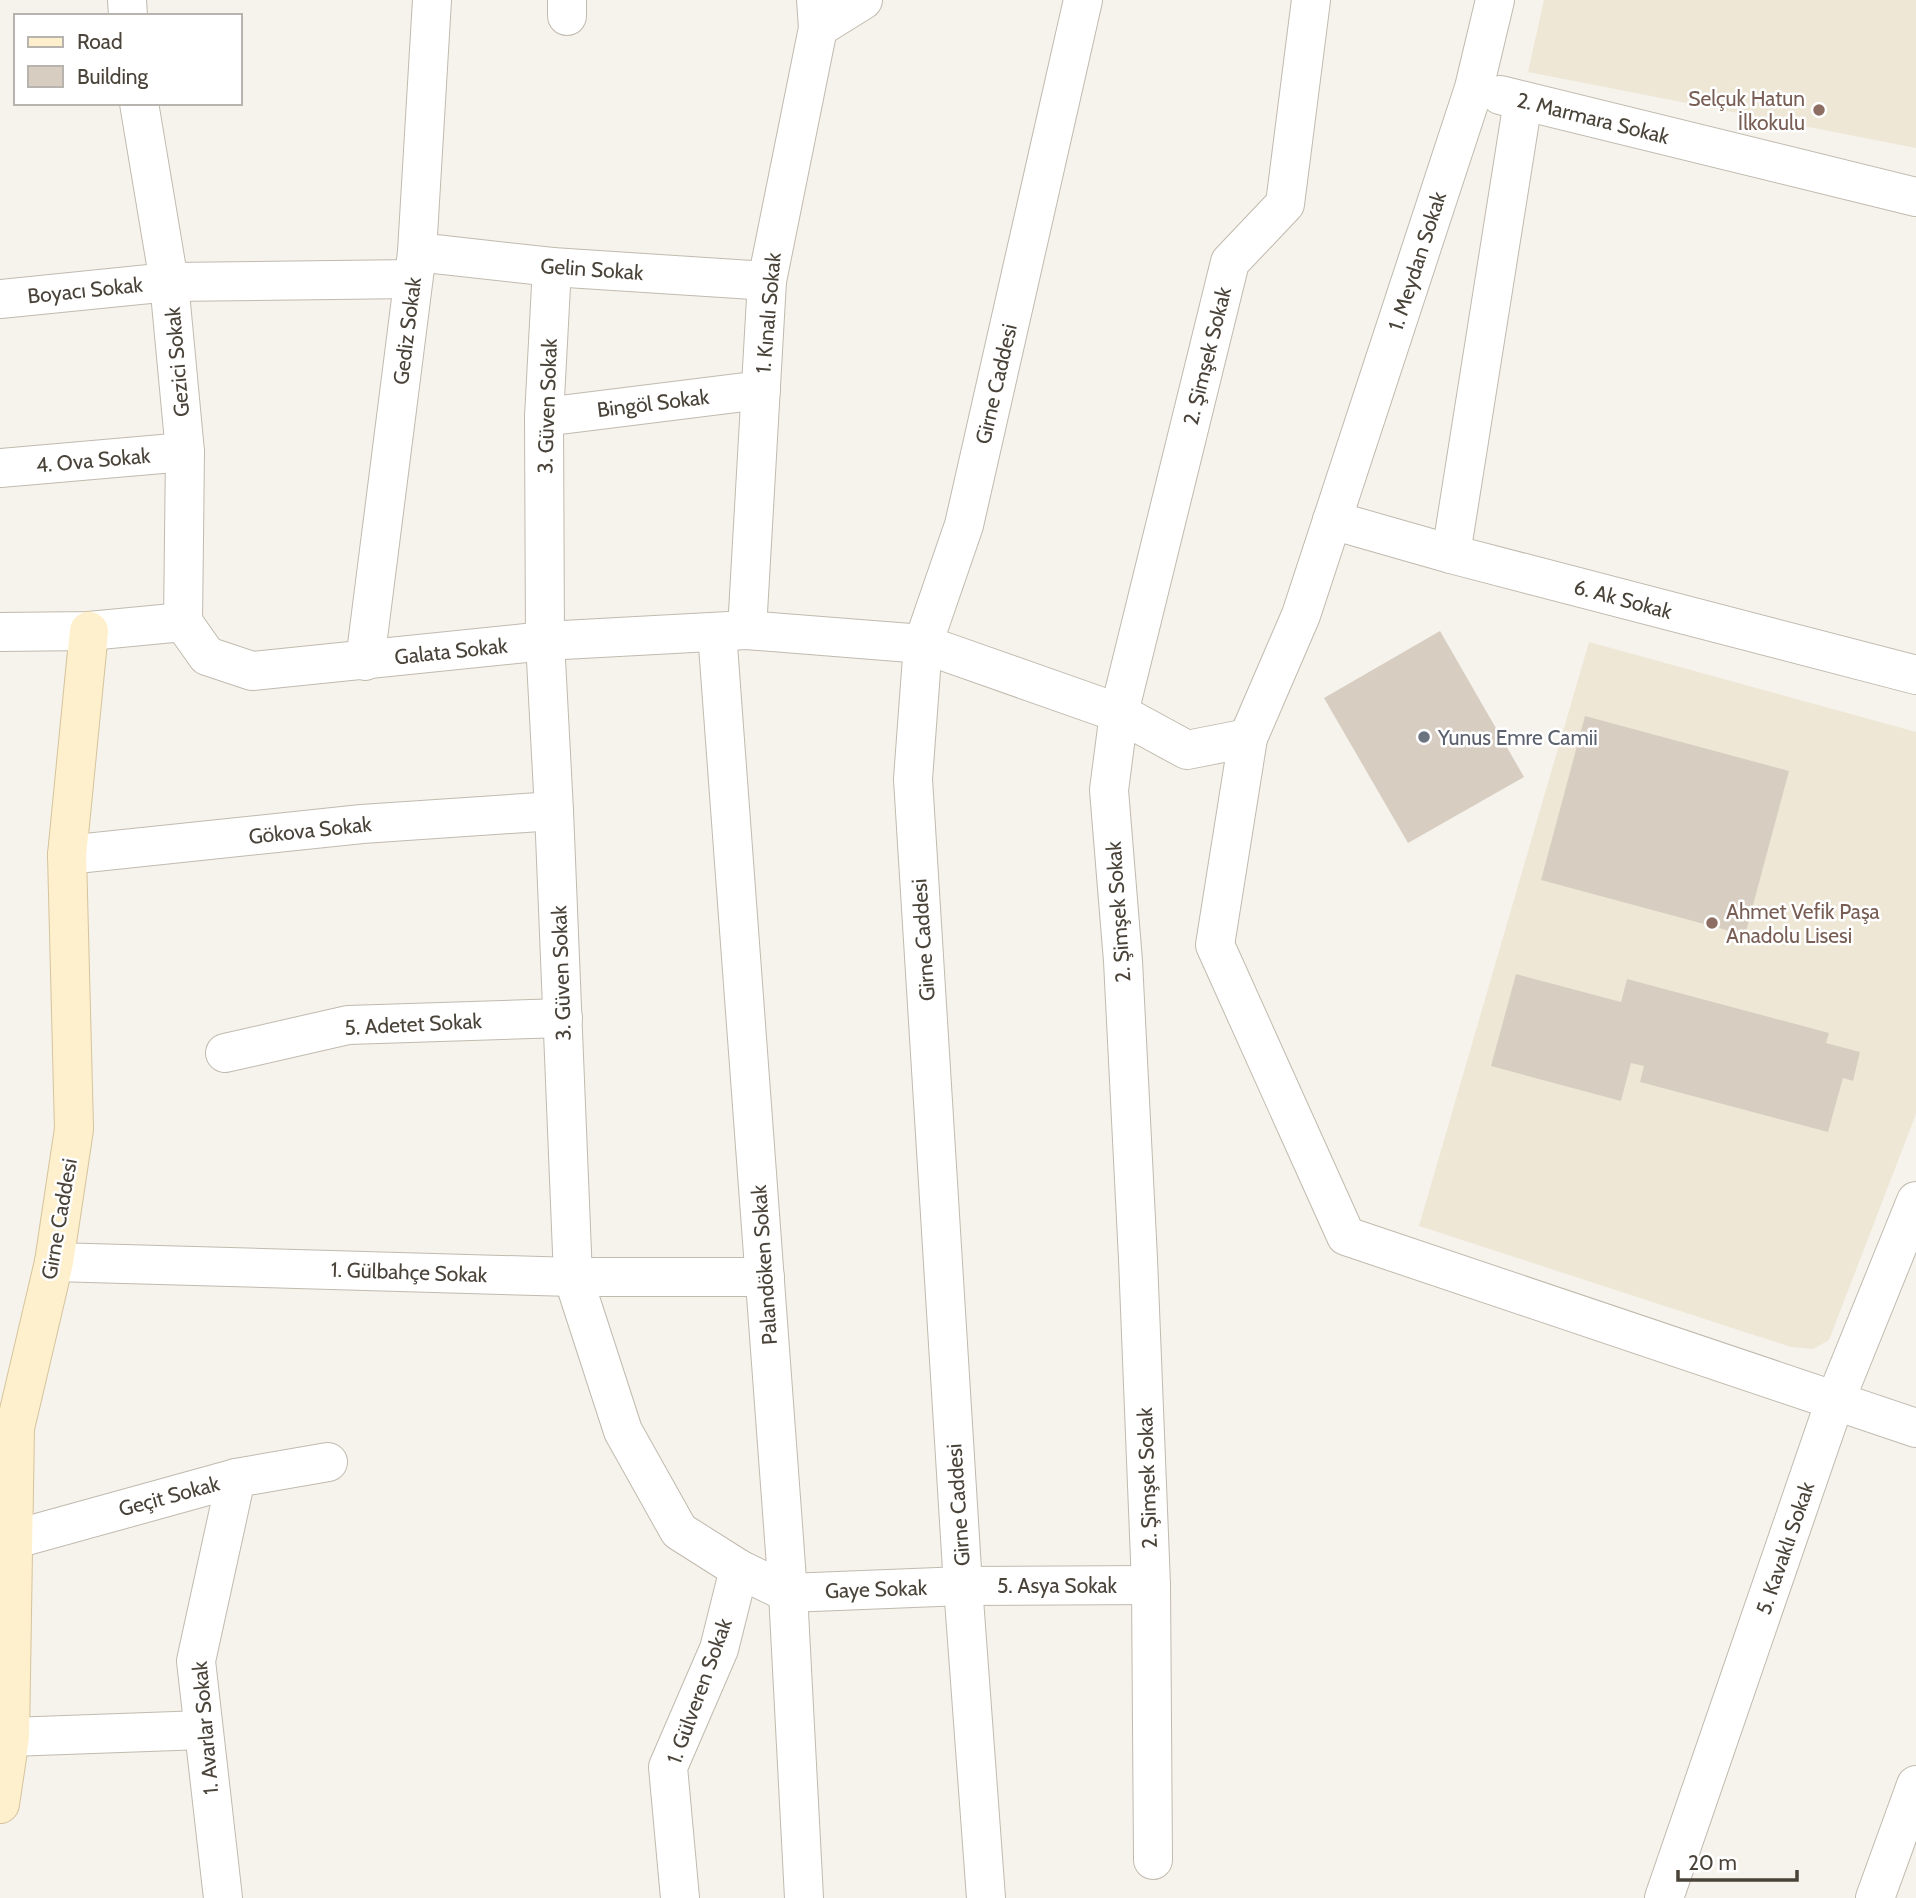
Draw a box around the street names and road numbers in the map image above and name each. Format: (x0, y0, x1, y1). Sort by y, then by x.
street label: 2. Marmara Sokak (1514, 87, 1672, 149)
street label: 1. Meydan Sokak (1383, 188, 1451, 334)
street label: 1. Kınalı Sokak (750, 251, 786, 375)
street label: Gelin Sokak (540, 253, 645, 285)
street label: Boyacı Sokak (26, 271, 144, 308)
street label: Gediz Sokak (388, 275, 426, 386)
street label: 2. Şimşek Sokak (1178, 284, 1236, 428)
street label: Gezici Sokak (160, 305, 194, 418)
street label: Girne Caddesi (970, 322, 1022, 446)
street label: 3. Güven Sokak (532, 337, 562, 474)
street label: Bingöl Sokak (595, 384, 711, 422)
street label: 4. Ova Sokak (35, 442, 152, 477)
street label: 6. Ak Sokak (1571, 574, 1675, 624)
street label: Galata Sokak (393, 633, 509, 669)
street label: Gökova Sokak (247, 811, 373, 849)
street label: 2. Şimşek Sokak (1101, 840, 1135, 983)
street label: Girne Caddesi (906, 878, 940, 1002)
street label: 3. Güven Sokak (546, 904, 576, 1041)
street label: 5. Adetet Sokak (344, 1008, 483, 1040)
street label: Girne Caddesi (36, 1157, 82, 1281)
street label: Palandöken Sokak (746, 1183, 782, 1346)
street label: 1. Gülbahçe Sokak (330, 1257, 488, 1287)
street label: 2. Şimşek Sokak (1132, 1406, 1162, 1549)
street label: Girne Caddesi (941, 1443, 975, 1567)
street label: Geçit Sokak (116, 1470, 223, 1521)
street label: 5. Kavaklı Sokak (1751, 1478, 1820, 1618)
street label: 5. Asya Sokak (997, 1573, 1118, 1598)
street label: Gaye Sokak (824, 1575, 928, 1603)
street label: 1. Gülveren Sokak (661, 1614, 737, 1767)
street label: 1. Avarlar Sokak (187, 1660, 223, 1796)

